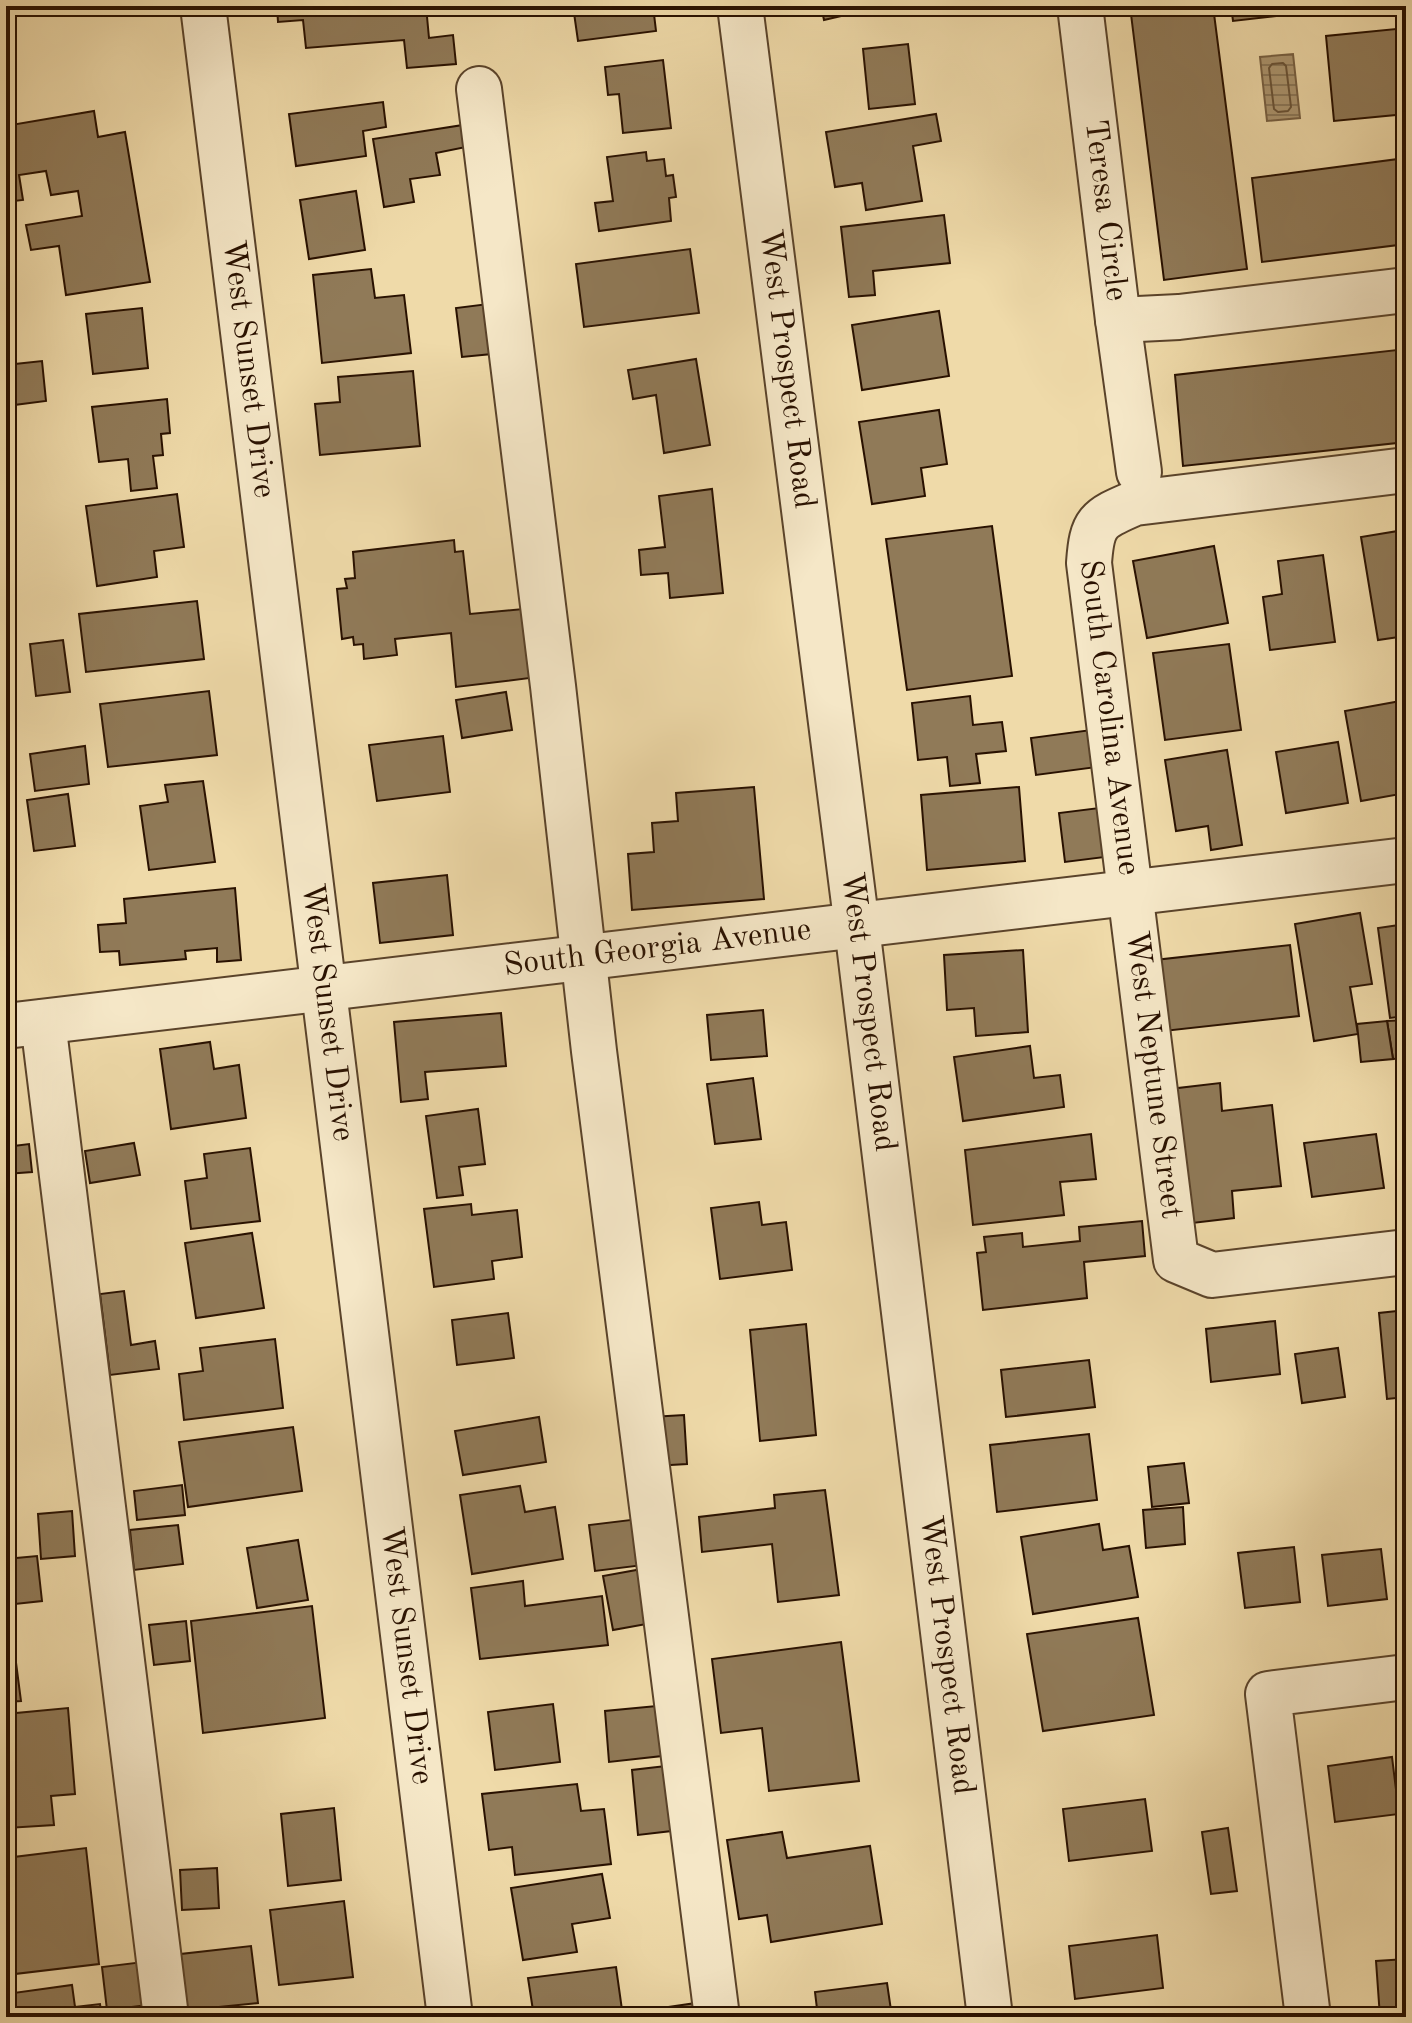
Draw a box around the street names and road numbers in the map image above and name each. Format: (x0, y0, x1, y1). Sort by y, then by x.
street label: Teresa Circle (1078, 118, 1132, 303)
street label: West Prospect Road (753, 228, 820, 511)
street label: West Sunset Drive (216, 238, 279, 500)
street label: South Carolina Avenue (1073, 558, 1144, 877)
street label: West Prospect Road (834, 870, 900, 1154)
street label: West Sunset Drive (295, 882, 358, 1143)
street label: South Georgia Avenue (502, 915, 813, 983)
street label: West Neptune Street (1119, 929, 1187, 1221)
street label: West Prospect Road (913, 1514, 979, 1797)
street label: West Sunset Drive (374, 1525, 437, 1786)

